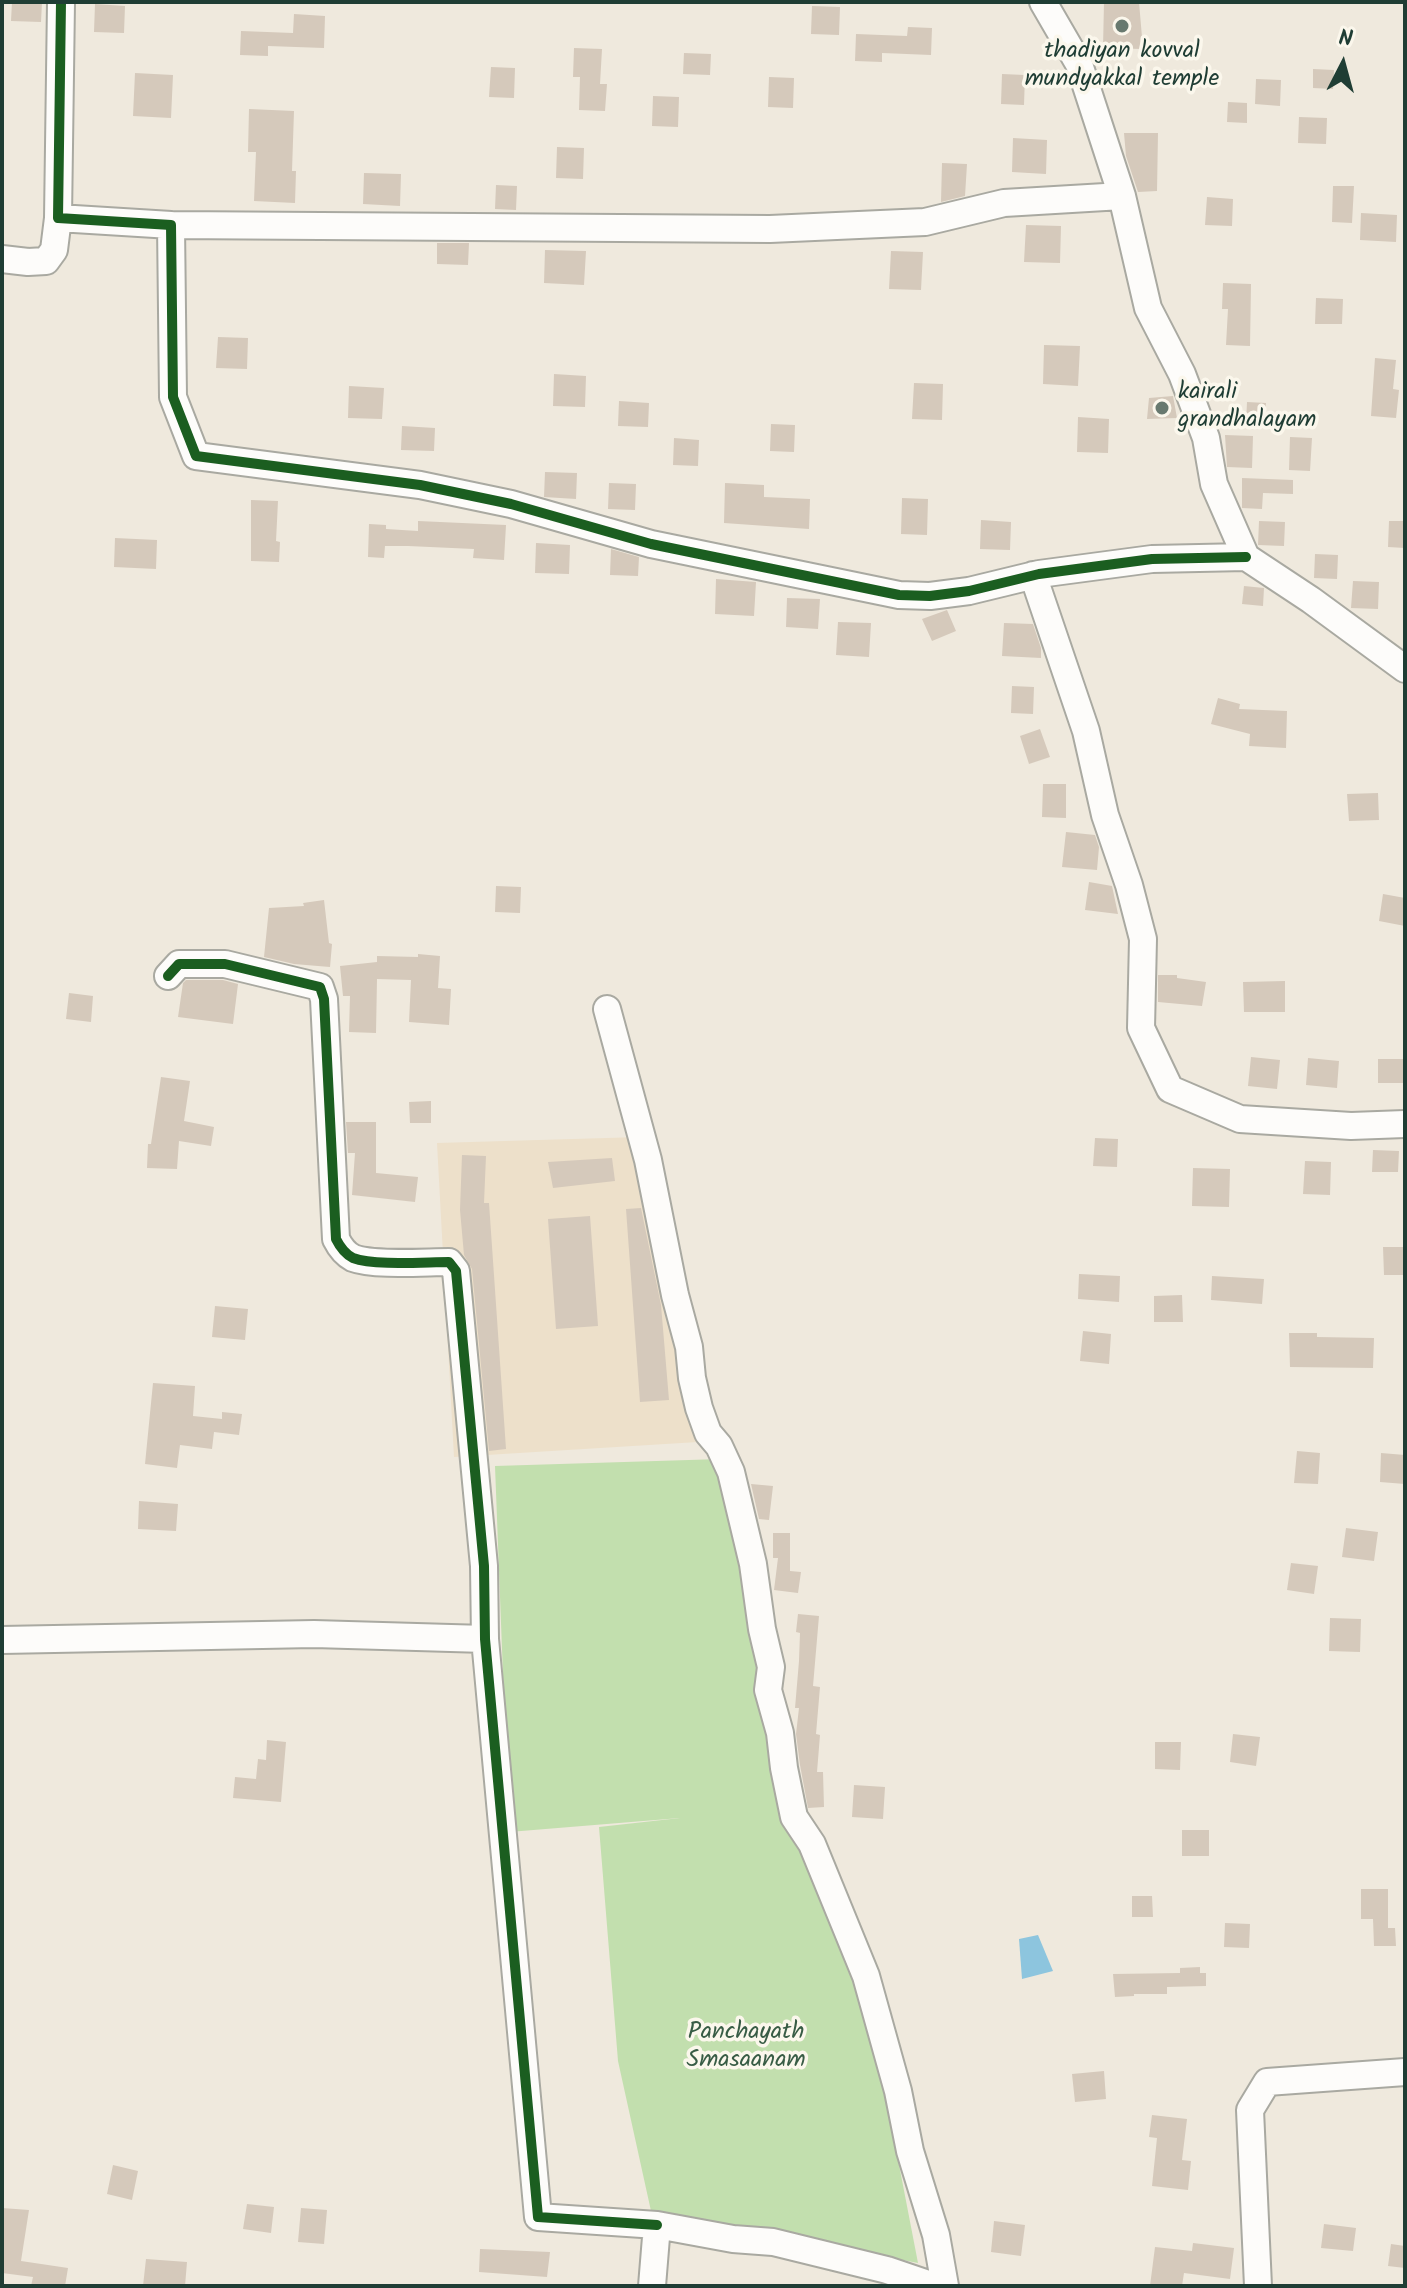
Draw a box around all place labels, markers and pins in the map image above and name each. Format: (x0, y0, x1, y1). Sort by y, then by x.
marker: thadiyan kovval mundyakkal temple (1113, 17, 1131, 35)
place label: thadiyan kovval mundyakkal temple (1025, 39, 1219, 95)
place label: kairali grandhalayam (1178, 380, 1316, 436)
marker: kairali grandhalayam (1153, 399, 1171, 417)

